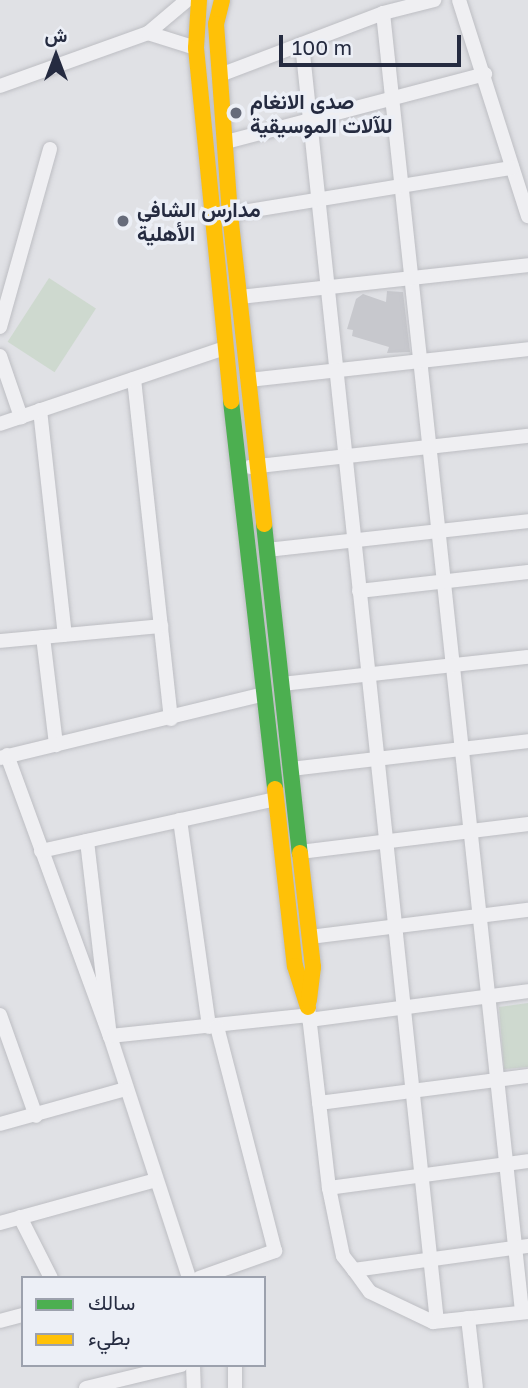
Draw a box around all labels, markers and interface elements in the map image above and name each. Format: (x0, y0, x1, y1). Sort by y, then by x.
north arrow (21, 21, 91, 91)
scale bar (283, 21, 465, 65)
text: ش (45, 23, 67, 46)
text: 100 m (292, 34, 352, 60)
place label: صدى الانغام للآلات الموسيقية (250, 88, 393, 138)
marker: صدى الانغام للآلات الموسيقية (228, 105, 244, 121)
place label: مدارس الشافي الأهلية (137, 196, 261, 246)
marker: مدارس الشافي الأهلية (115, 213, 131, 229)
legend (21, 1276, 266, 1367)
text: سالك (88, 1289, 135, 1315)
text: بطيء (88, 1324, 131, 1350)

